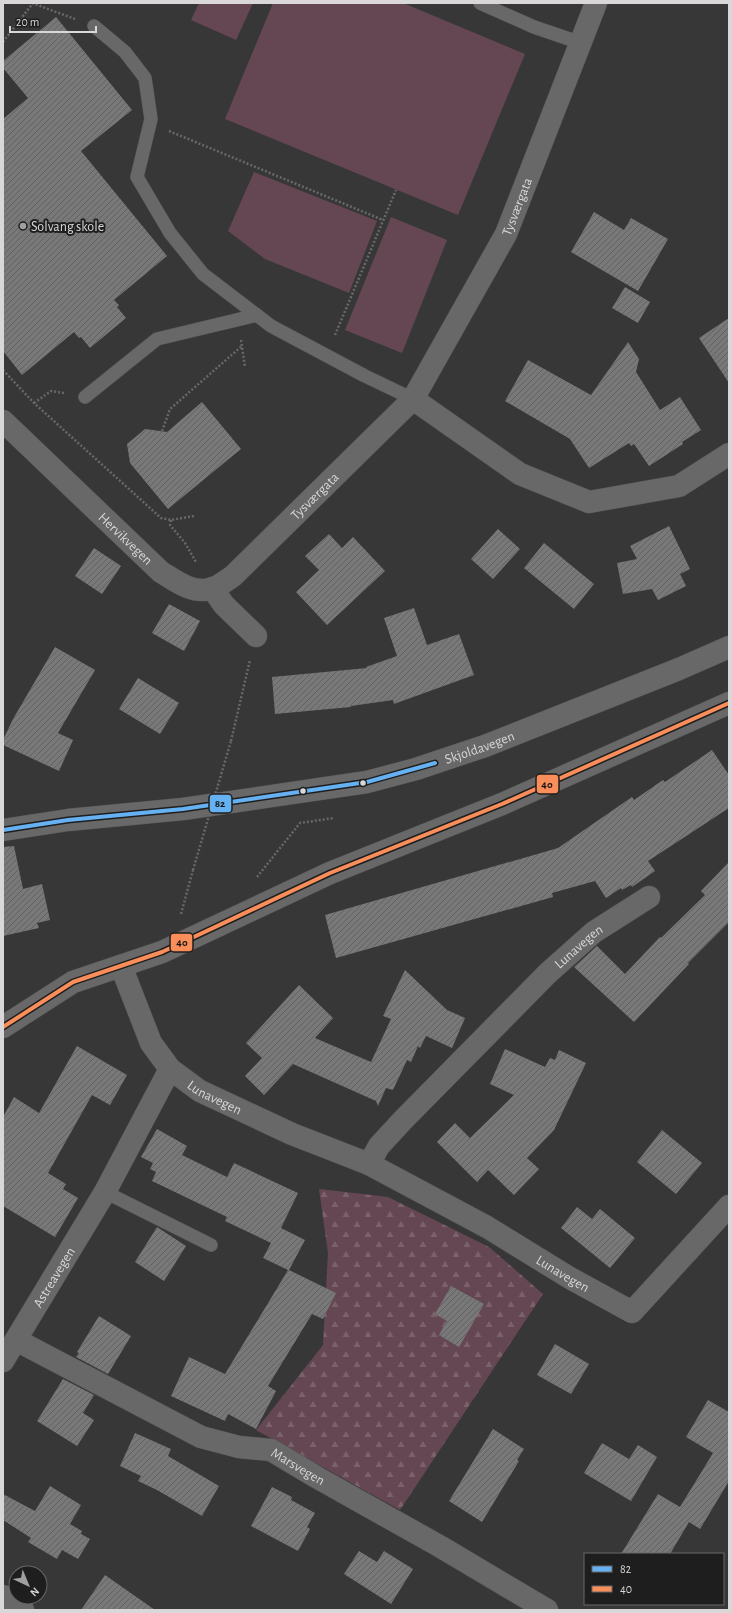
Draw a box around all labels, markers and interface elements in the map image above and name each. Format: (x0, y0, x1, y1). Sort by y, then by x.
scale bar (10, 8, 96, 34)
text: 20 m (16, 16, 39, 28)
street label: Tysværgata (500, 175, 535, 238)
place label: Solvang skole (31, 220, 104, 234)
marker: Solvang skole (18, 221, 28, 231)
street label: Tysværgata (289, 470, 342, 523)
street label: Hervikvegen (96, 510, 155, 568)
street label: Skjoldavegen (443, 729, 517, 767)
line badge: 40 (536, 774, 559, 794)
unlabelled marker (358, 778, 368, 788)
text: 40 (541, 779, 553, 790)
unlabelled marker (298, 786, 308, 796)
line badge: 82 (209, 794, 232, 813)
text: 82 (215, 798, 225, 809)
street label: Lunavegen (552, 922, 605, 972)
line badge: 40 (170, 933, 193, 952)
text: 40 (176, 937, 188, 948)
street label: Lunavegen (184, 1078, 244, 1117)
street label: Astreavegen (31, 1245, 78, 1310)
street label: Lunavegen (534, 1253, 591, 1295)
street label: Marsvegen (269, 1446, 327, 1488)
legend (584, 1553, 724, 1605)
text: 82 (620, 1563, 632, 1575)
north arrow (8, 1565, 48, 1605)
text: 40 (620, 1583, 632, 1595)
text: N (28, 1585, 41, 1598)

